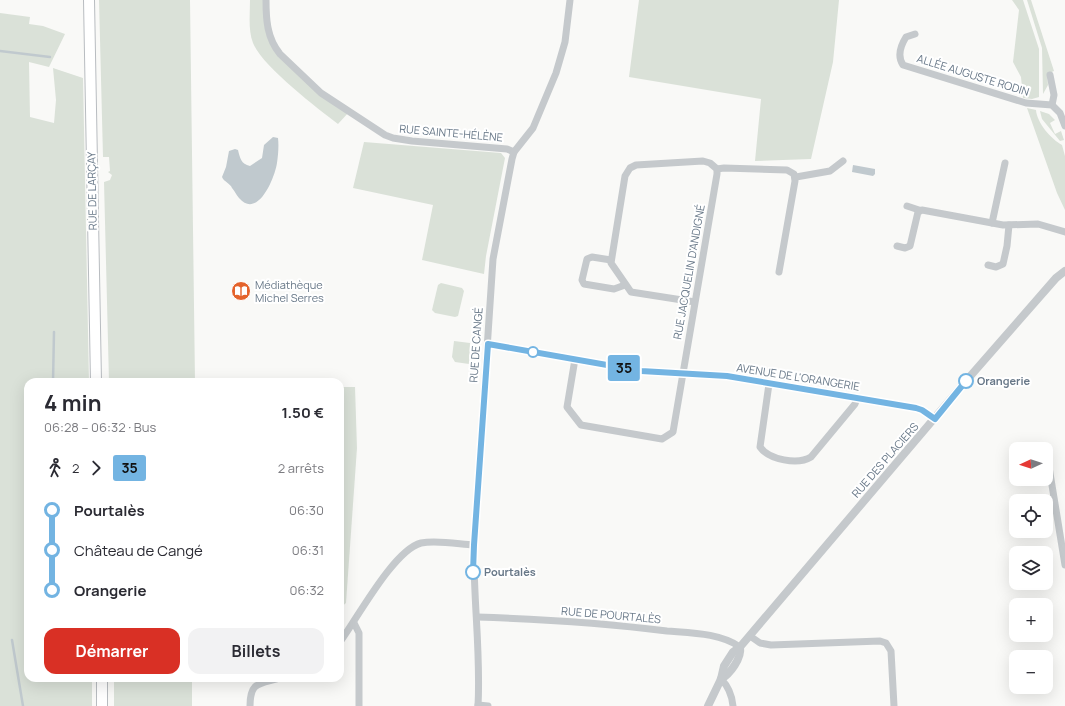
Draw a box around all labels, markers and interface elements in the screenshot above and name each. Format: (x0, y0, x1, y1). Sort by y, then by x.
street label: ALLÉE AUGUSTE RODIN (915, 50, 1031, 99)
street label: RUE SAINTE-HÉLÈNE (399, 121, 503, 145)
street label: RUE DE LARÇAY (83, 151, 100, 230)
street label: RUE JACQUELIN D'ANDIGNÉ (669, 203, 708, 341)
place label: Médiathèque Michel Serres (255, 277, 324, 305)
library icon: Médiathèque Michel Serres (230, 280, 252, 302)
street label: RUE DE CANGÉ (465, 307, 486, 383)
unlabelled marker (527, 346, 539, 358)
line badge: 35 (606, 355, 642, 381)
text: 35 (616, 358, 632, 377)
street label: AVENUE DE L'ORANGERIE (735, 359, 861, 394)
marker: Orangerie (958, 373, 974, 389)
place label: Orangerie (977, 373, 1031, 388)
text: 4 min (44, 388, 102, 418)
text: 1.50 € (282, 402, 324, 423)
text: 06:28 – 06:32 · Bus (44, 418, 156, 436)
street label: RUE DES PLACIERS (848, 419, 922, 500)
north arrow (1009, 442, 1053, 486)
map controls (1009, 442, 1053, 694)
icon: walk (44, 457, 66, 479)
icon: forward (85, 457, 107, 479)
text: 35 (121, 458, 138, 477)
text: 2 (72, 459, 79, 477)
text: 2 arrêts (278, 459, 324, 477)
button: locate (1009, 494, 1053, 538)
text: Pourtalès (74, 500, 145, 521)
text: 06:30 (289, 501, 324, 519)
text: Château de Cangé (74, 540, 203, 561)
text: 06:31 (292, 541, 324, 559)
button: layers (1009, 546, 1053, 590)
marker: Pourtalès (465, 564, 481, 580)
place label: Pourtalès (484, 564, 536, 579)
text: Orangerie (74, 580, 147, 601)
text: 06:32 (290, 581, 324, 599)
button: + (1009, 598, 1053, 642)
street label: RUE DE POURTALÈS (561, 603, 662, 626)
button: Démarrer (44, 628, 180, 674)
button: Billets (188, 628, 324, 674)
button: − (1009, 650, 1053, 694)

